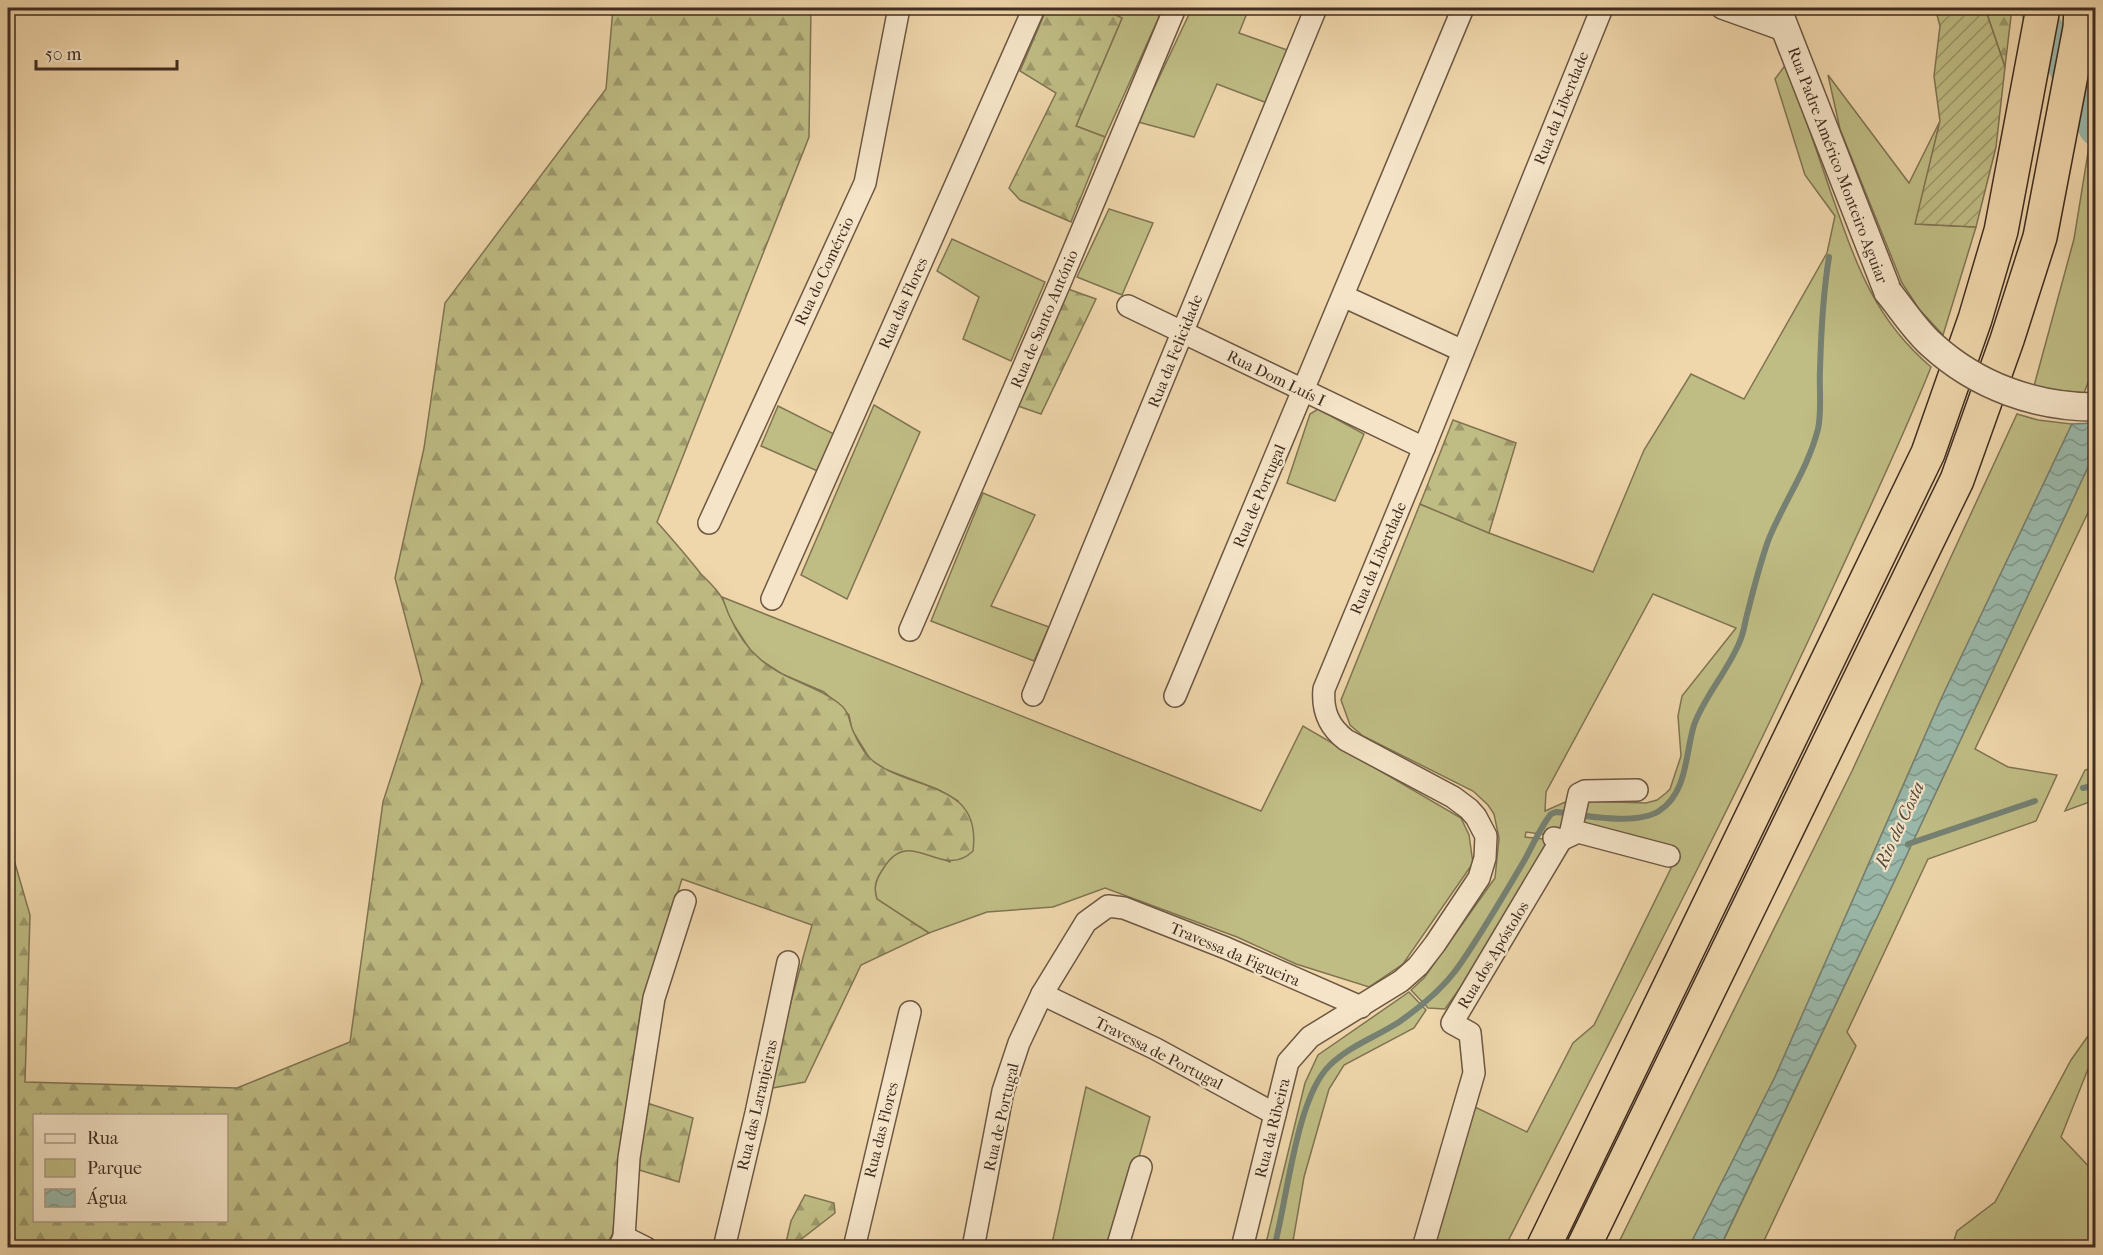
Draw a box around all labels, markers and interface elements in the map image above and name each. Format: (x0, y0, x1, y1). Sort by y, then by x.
scale bar (36, 33, 177, 71)
text: 50 m (45, 44, 82, 65)
street label: Rua Padre Américo Monteiro Aguiar (1784, 44, 1892, 286)
street label: Rua da Liberdade (1530, 48, 1592, 167)
street label: Rua do Comércio (790, 214, 858, 328)
street label: Rua de Santo António (1006, 247, 1082, 391)
street label: Rua das Flores (874, 254, 932, 352)
street label: Rua da Felicidade (1144, 291, 1206, 410)
street label: Rua Dom Luís I (1224, 346, 1328, 410)
street label: Rua de Portugal (1229, 441, 1290, 551)
street label: Rua da Liberdade (1346, 499, 1410, 617)
water label: Rio da Costa (1871, 779, 1929, 872)
street label: Rua dos Apóstolos (1453, 898, 1533, 1012)
street label: Travessa da Figueira (1167, 918, 1303, 990)
street label: Travessa de Portugal (1092, 1012, 1227, 1094)
street label: Rua das Laranjeiras (733, 1037, 781, 1172)
street label: Rua de Portugal (979, 1060, 1023, 1173)
street label: Rua da Ribeira (1250, 1076, 1294, 1180)
street label: Rua das Flores (860, 1080, 902, 1180)
legend (33, 1114, 228, 1222)
text: Rua (87, 1128, 119, 1149)
text: Parque (87, 1158, 142, 1179)
text: Água (86, 1187, 128, 1209)

